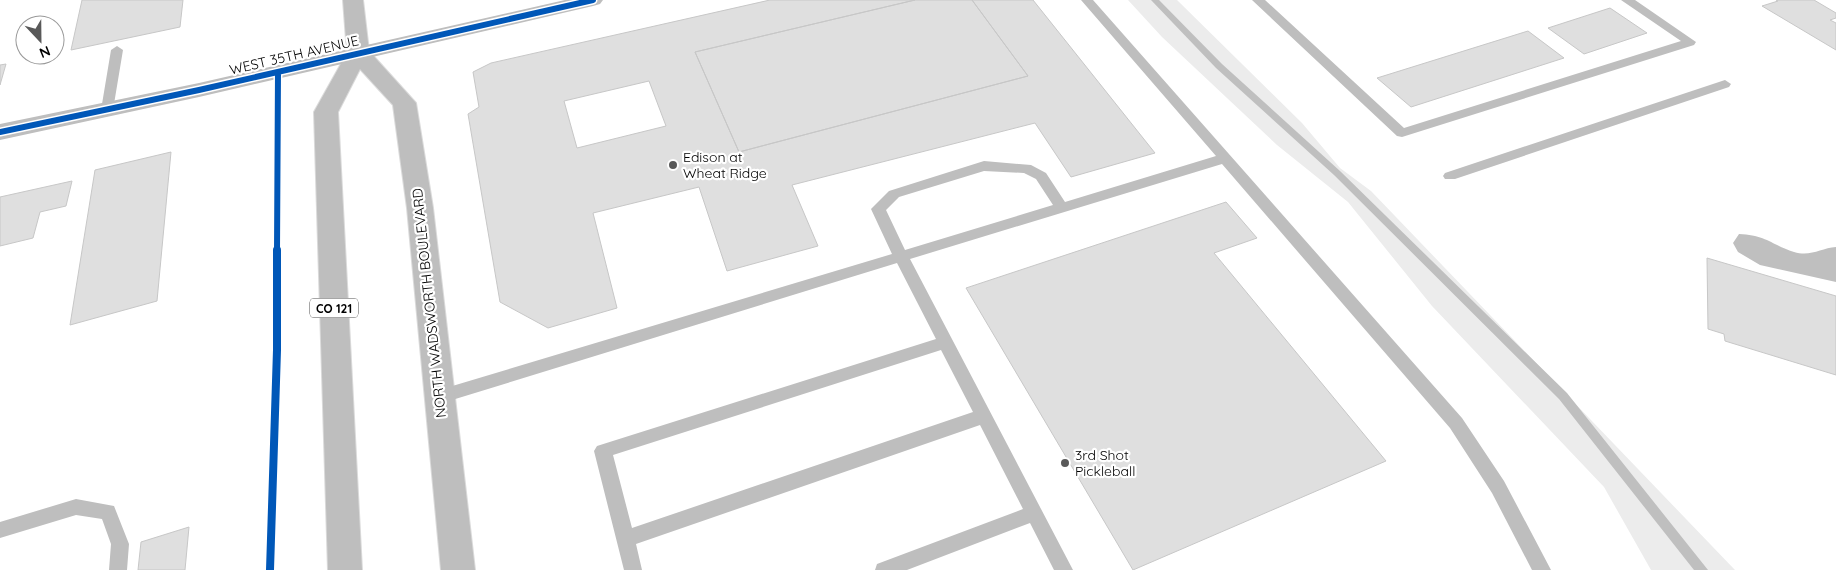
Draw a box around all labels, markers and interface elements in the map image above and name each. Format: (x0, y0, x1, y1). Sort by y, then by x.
north arrow (15, 15, 65, 65)
street label: WEST 35TH AVENUE (228, 31, 360, 79)
text: N (37, 42, 53, 62)
place label: Edison at Wheat Ridge (683, 148, 767, 182)
marker: Edison at Wheat Ridge (667, 159, 679, 171)
street label: NORTH WADSWORTH BOULEVARD (408, 187, 450, 419)
road number: CO 121 (310, 298, 358, 318)
place label: 3rd Shot Pickleball (1075, 446, 1135, 480)
marker: 3rd Shot Pickleball (1059, 457, 1071, 469)

